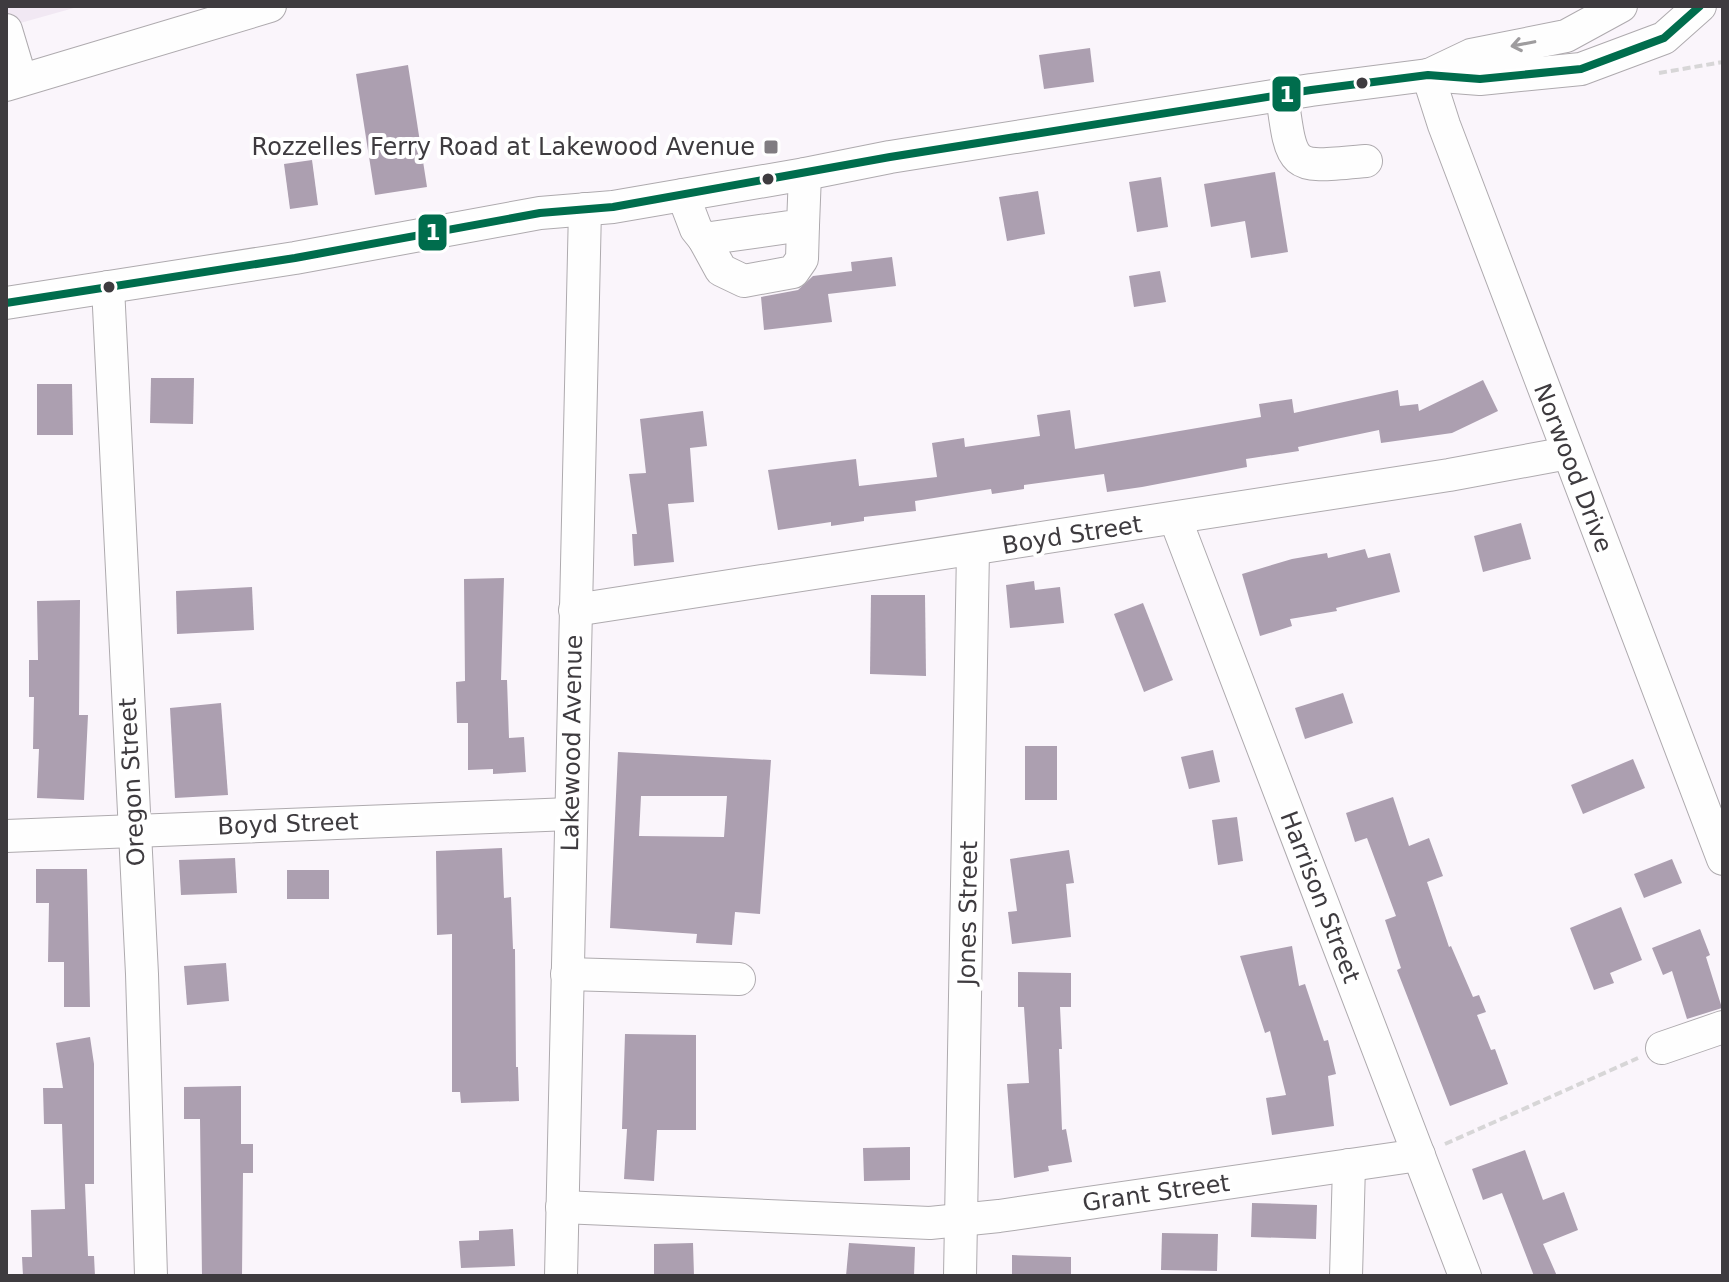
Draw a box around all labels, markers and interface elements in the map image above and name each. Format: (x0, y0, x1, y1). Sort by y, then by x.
one-way arrow (1511, 37, 1537, 52)
line badge: 1 (1271, 75, 1302, 113)
unlabelled marker (1354, 75, 1370, 91)
text: 1 (1279, 82, 1295, 107)
place label: Rozzelles Ferry Road at Lakewood Avenue (252, 133, 755, 161)
marker: Rozzelles Ferry Road at Lakewood Avenue (762, 138, 780, 156)
unlabelled marker (760, 171, 776, 187)
line badge: 1 (417, 213, 448, 252)
text: 1 (425, 220, 441, 245)
unlabelled marker (101, 279, 117, 295)
street label: Norwood Drive (1528, 380, 1618, 556)
street label: Boyd Street (1000, 510, 1144, 560)
street label: Lakewood Avenue (556, 634, 588, 852)
street label: Oregon Street (114, 697, 150, 867)
street label: Harrison Street (1274, 807, 1366, 987)
street label: Boyd Street (217, 808, 359, 840)
street label: Jones Street (953, 840, 983, 988)
street label: Grant Street (1081, 1169, 1231, 1217)

